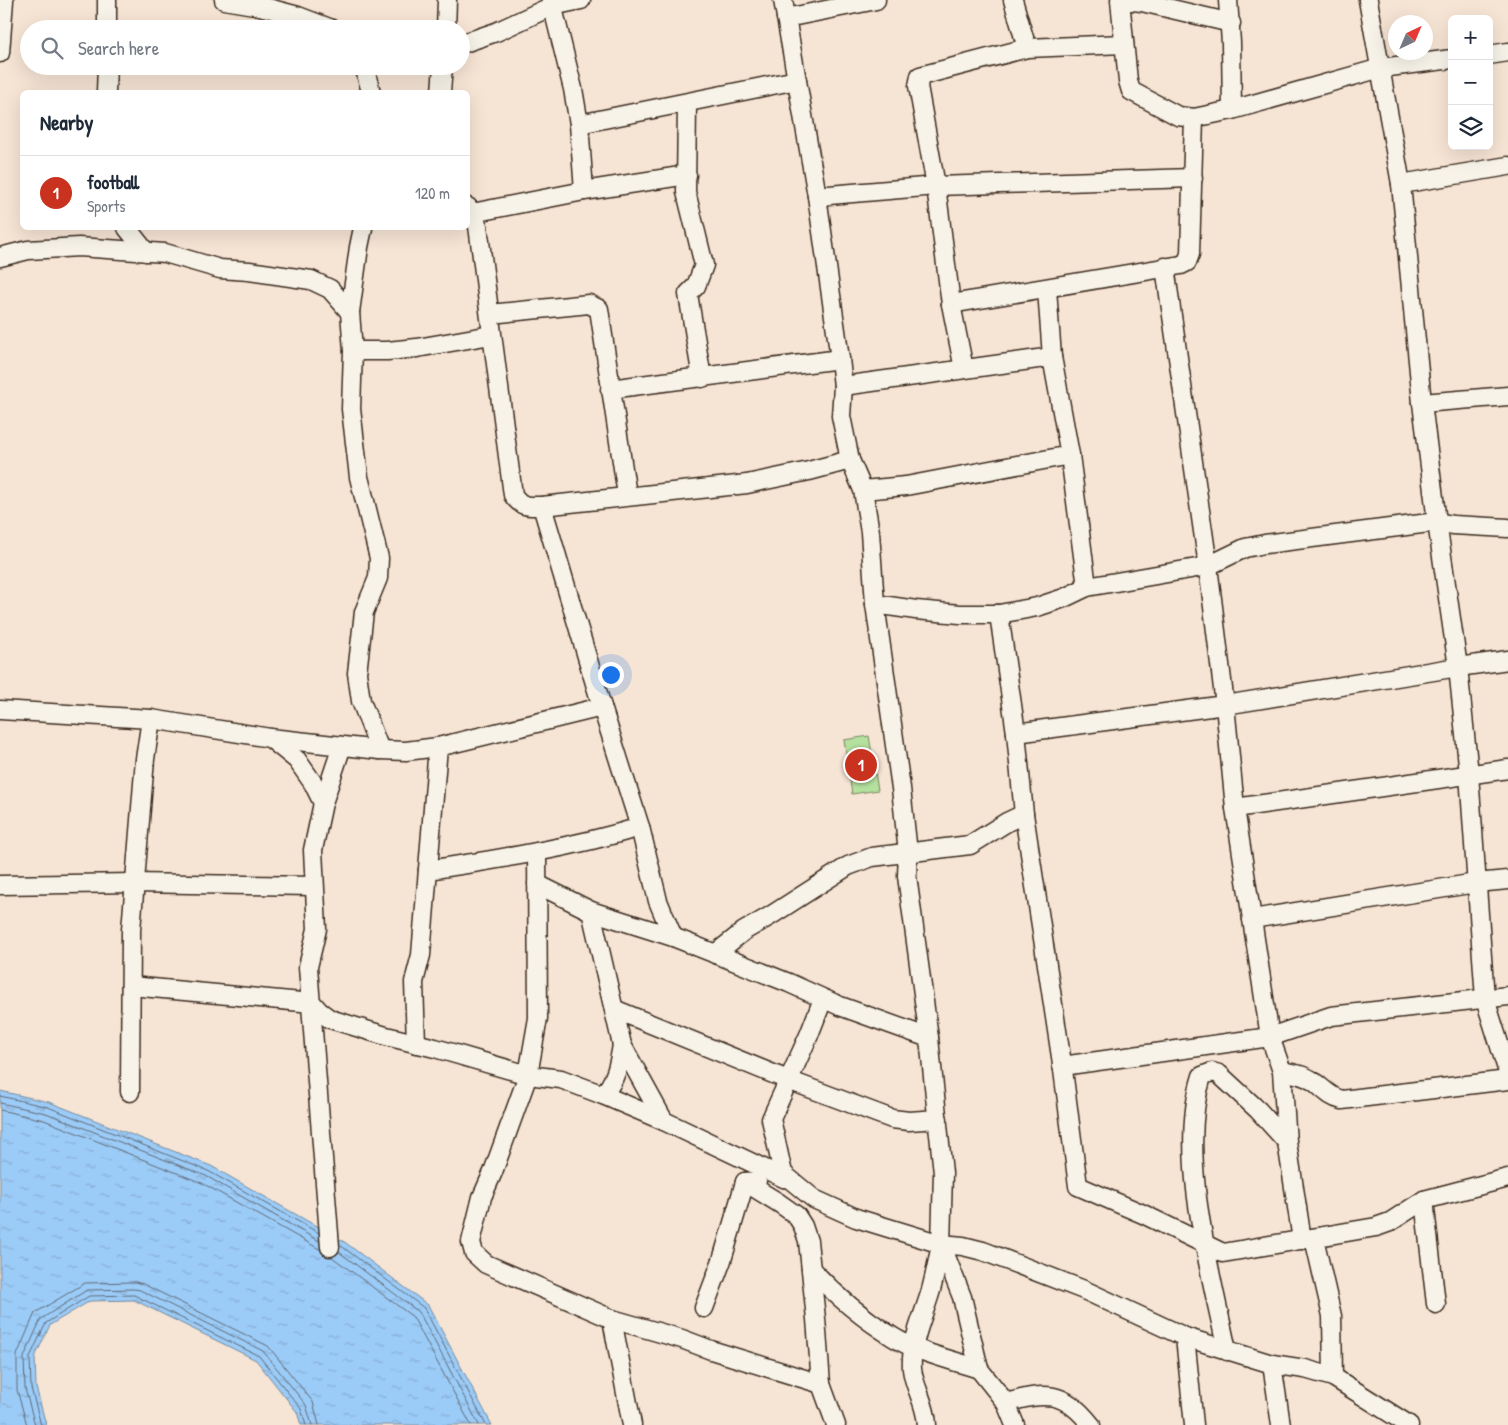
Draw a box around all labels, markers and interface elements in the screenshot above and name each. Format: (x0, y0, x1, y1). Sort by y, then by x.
north arrow (1388, 15, 1433, 60)
map controls (1448, 15, 1493, 150)
button: + (1448, 15, 1493, 60)
search box (20, 20, 470, 75)
icon: search (38, 34, 66, 62)
text: Search here (78, 35, 159, 61)
button: − (1448, 60, 1493, 105)
button: layers (1448, 105, 1493, 150)
text: Nearby (40, 108, 93, 137)
text: football (87, 169, 139, 195)
text: 1 (53, 182, 59, 204)
text: 120 m (415, 182, 450, 204)
text: Sports (87, 195, 125, 217)
your location (598, 662, 624, 688)
pin: 1 (845, 746, 877, 784)

